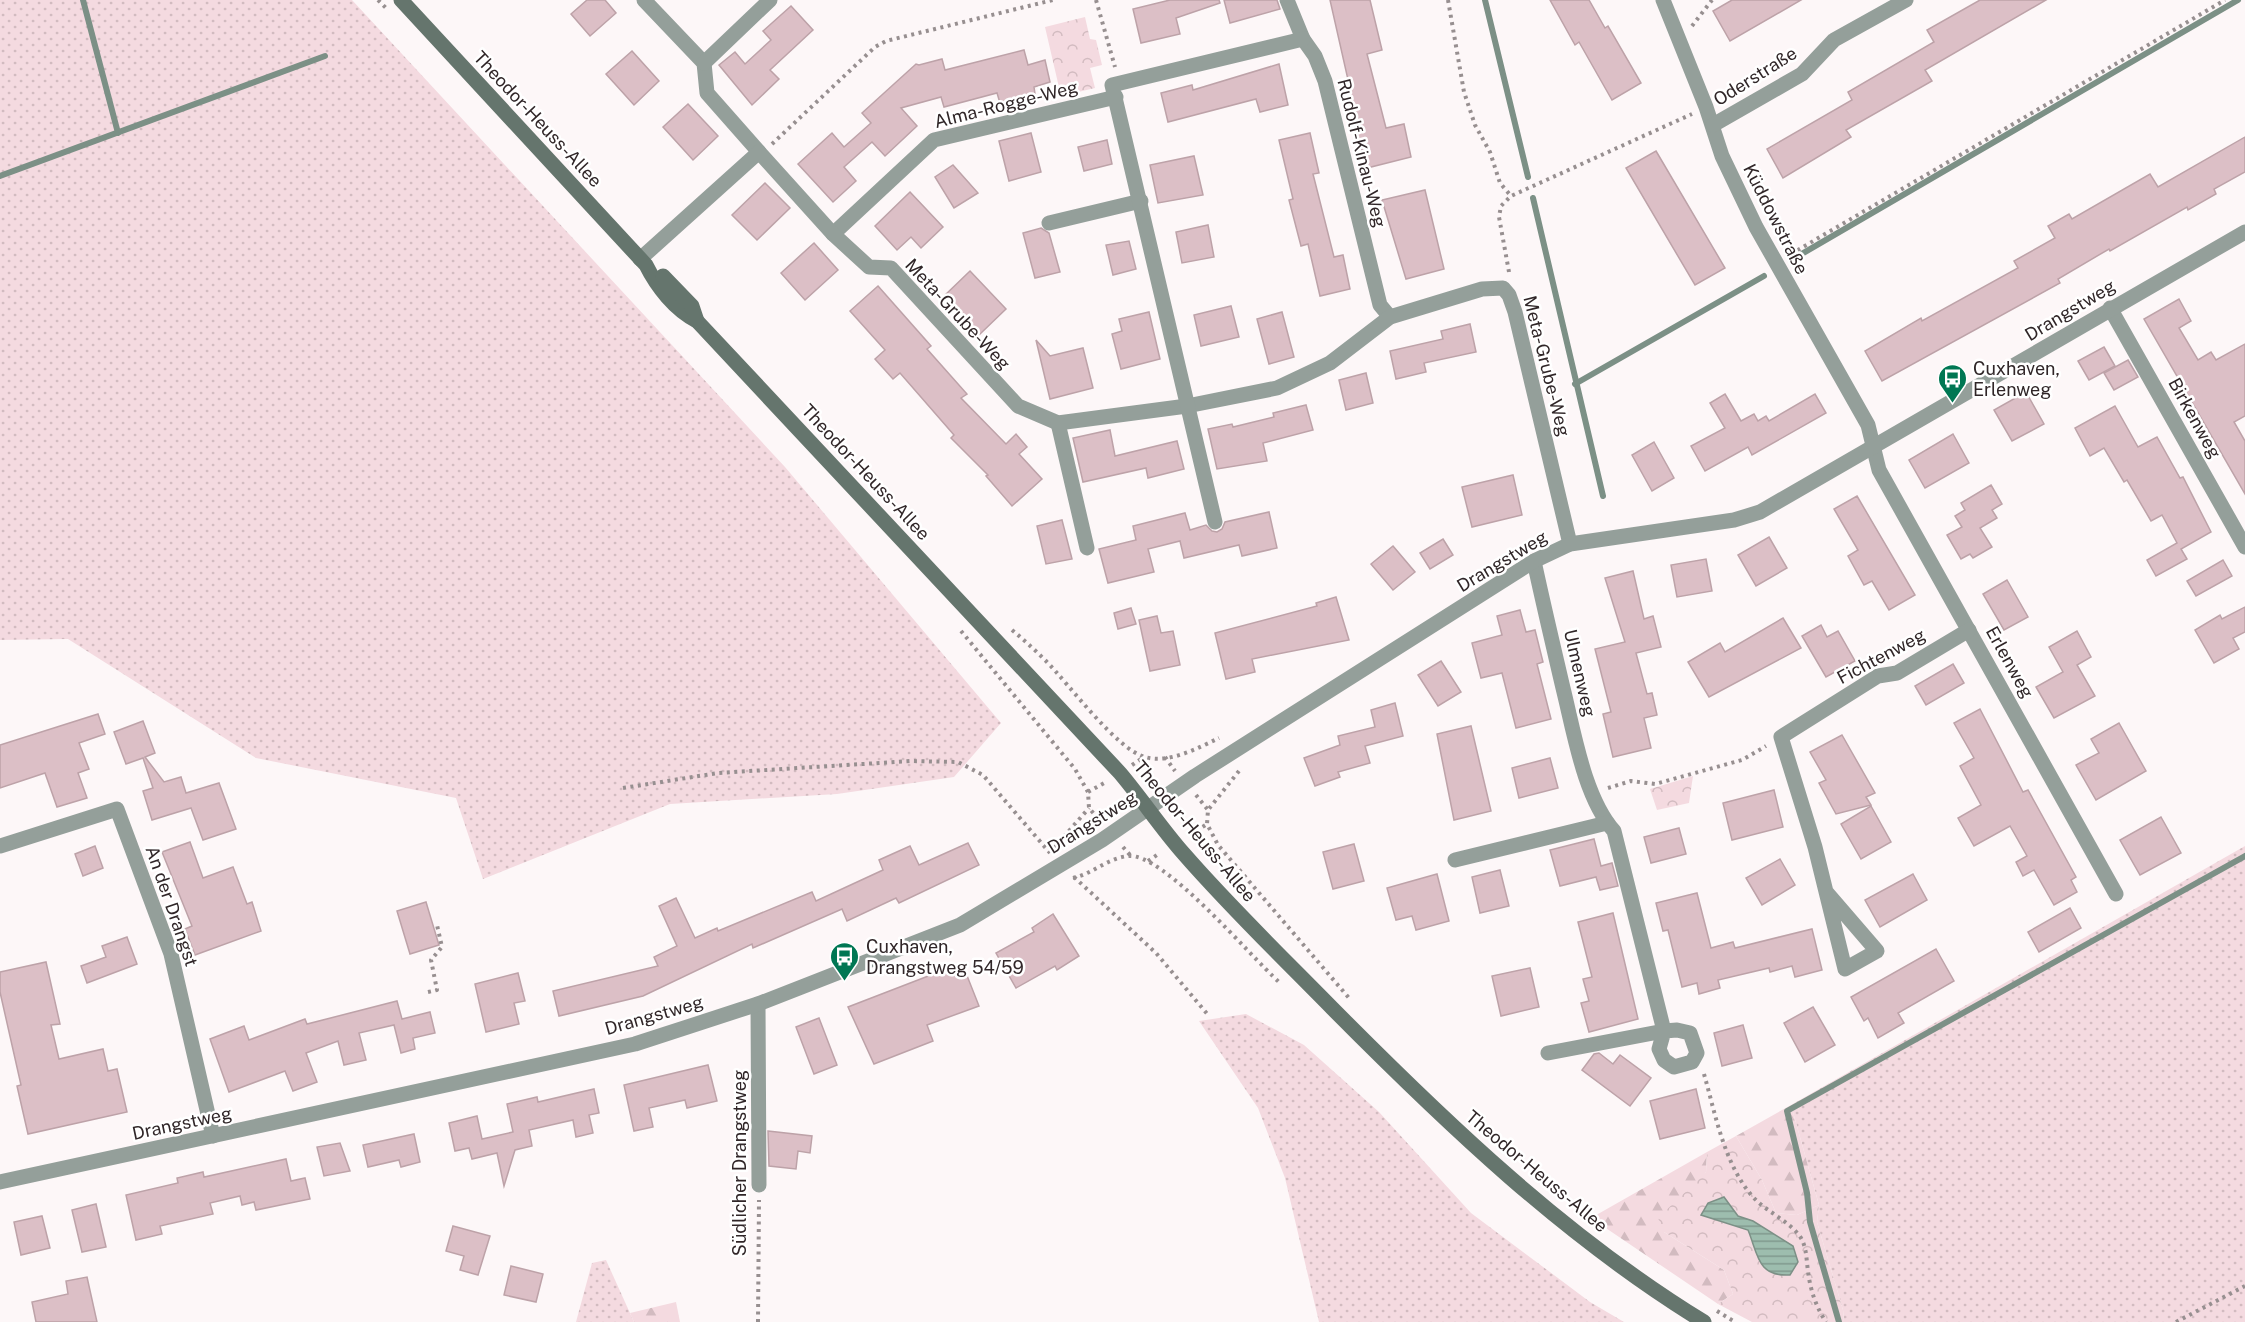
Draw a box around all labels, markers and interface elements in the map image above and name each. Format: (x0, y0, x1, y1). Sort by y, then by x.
street label: Oderstraße (1709, 42, 1801, 110)
street label: Theodor-Heuss-Allee (470, 47, 606, 191)
street label: Alma-Rogge-Weg (932, 76, 1080, 132)
street label: Rudolf-Kinau-Weg (1333, 76, 1391, 230)
street label: Küddowstraße (1739, 160, 1813, 278)
street label: Meta-Grube-Weg (901, 254, 1015, 374)
street label: Drangstweg (2021, 275, 2119, 345)
street label: Meta-Grube-Weg (1519, 293, 1575, 439)
place label: Cuxhaven, Erlenweg (1973, 358, 2060, 400)
bus stop icon: Cuxhaven, Erlenweg (1936, 362, 1968, 404)
street label: Birkenweg (2164, 374, 2226, 462)
street label: Theodor-Heuss-Allee (798, 400, 934, 544)
street label: Drangstweg (1453, 526, 1551, 596)
street label: Erlenweg (1982, 623, 2038, 701)
street label: Fichtenweg (1833, 624, 1929, 688)
street label: Ulmenweg (1560, 627, 1600, 719)
street label: Theodor-Heuss-Allee (1130, 756, 1260, 906)
street label: Drangstweg (1043, 786, 1141, 858)
street label: An der Drangst (142, 843, 202, 969)
place label: Cuxhaven, Drangstweg 54/59 (866, 936, 1024, 978)
bus stop icon: Cuxhaven, Drangstweg 54/59 (829, 940, 861, 982)
street label: Drangstweg (602, 991, 706, 1039)
street label: Südlicher Drangstweg (729, 1070, 750, 1256)
street label: Drangstweg (130, 1102, 234, 1144)
street label: Theodor-Heuss-Allee (1462, 1106, 1612, 1236)

